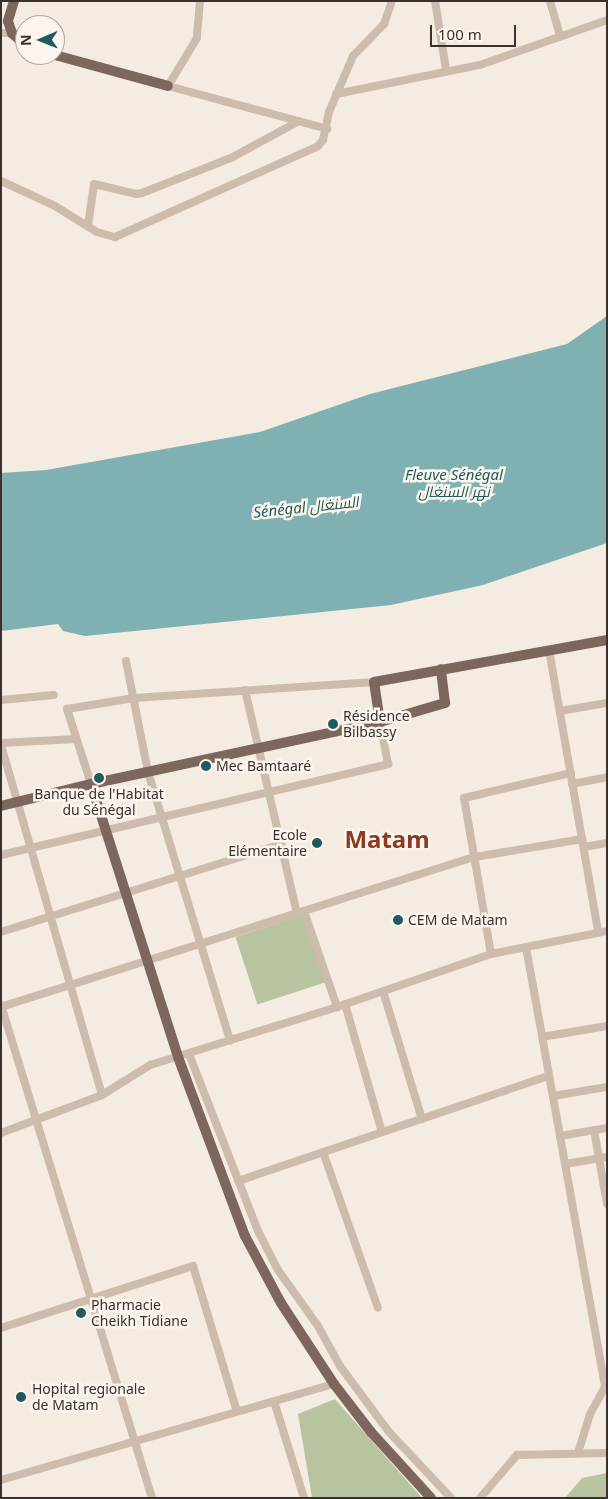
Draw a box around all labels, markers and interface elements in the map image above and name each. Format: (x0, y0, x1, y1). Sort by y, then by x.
north arrow (15, 15, 65, 65)
scale bar (433, 15, 519, 47)
text: 100 m (438, 24, 482, 44)
text: N (16, 34, 35, 46)
water label: Fleuve Sénégal نهر السنغال (405, 465, 503, 500)
water label: Sénégal السنغال (253, 493, 359, 521)
place label: Résidence Bilbassy (343, 708, 410, 740)
marker: Résidence Bilbassy (327, 718, 339, 730)
place label: Mec Bamtaaré (216, 758, 311, 774)
marker: Mec Bamtaaré (200, 760, 212, 772)
marker: Banque de l'Habitat du Sénégal (93, 772, 105, 784)
place label: Banque de l'Habitat du Sénégal (34, 786, 164, 819)
district label: Matam (344, 825, 430, 853)
place label: Ecole Elémentaire (228, 827, 307, 860)
marker: Ecole Elémentaire (311, 837, 323, 849)
place label: CEM de Matam (408, 912, 508, 928)
marker: CEM de Matam (392, 914, 404, 926)
place label: Pharmacie Cheikh Tidiane (91, 1297, 188, 1330)
marker: Pharmacie Cheikh Tidiane (75, 1307, 87, 1319)
place label: Hopital regionale de Matam (32, 1381, 145, 1414)
marker: Hopital regionale de Matam (14, 1390, 28, 1404)

